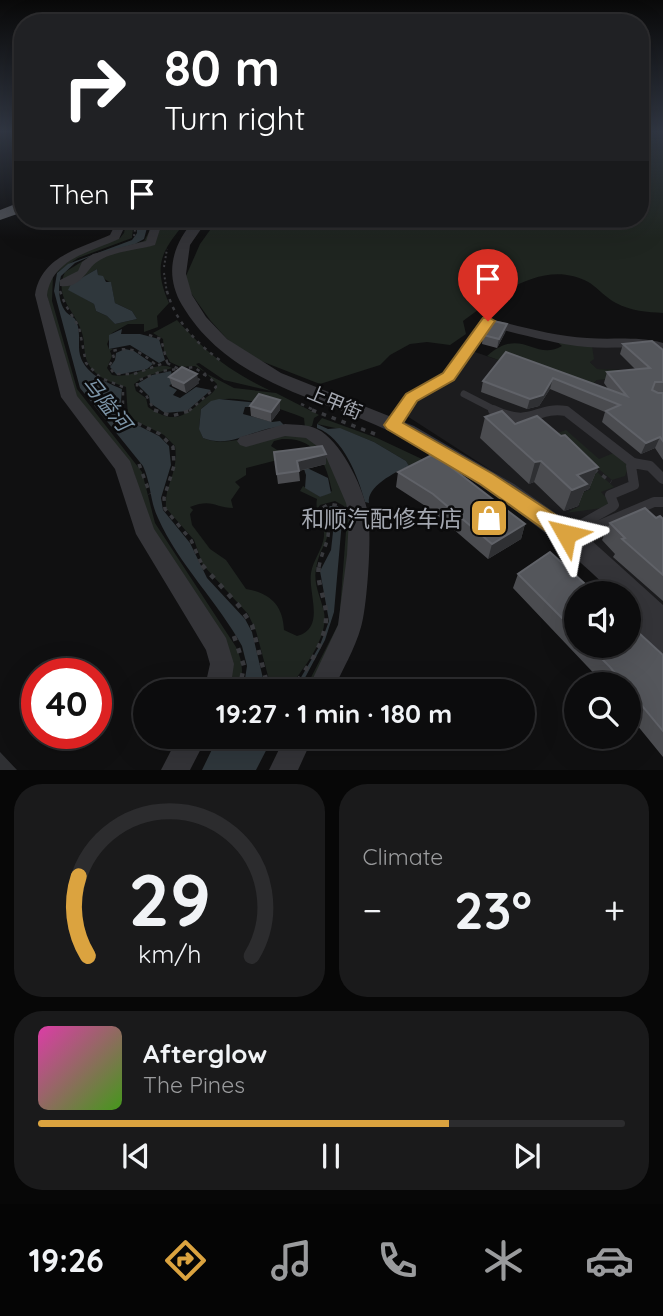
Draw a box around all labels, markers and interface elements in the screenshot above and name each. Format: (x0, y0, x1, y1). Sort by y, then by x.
text: 80 m (164, 37, 280, 98)
icon: right (49, 42, 140, 133)
text: Turn right (164, 98, 305, 138)
icon: arrive (123, 175, 161, 213)
text: Then (49, 178, 109, 211)
pin (458, 249, 518, 321)
icon: arrive (469, 260, 507, 298)
water label: 马隘河 (77, 370, 139, 439)
street label: 上甲街 (304, 380, 366, 424)
shop icon: 和顺汽配修车店 (468, 497, 510, 539)
position arrow (529, 497, 603, 571)
place label: 和顺汽配修车店 (301, 504, 462, 533)
map controls (564, 581, 641, 749)
button: sound (564, 581, 641, 658)
speed limit sign: 40 (21, 658, 112, 749)
button: search (564, 672, 641, 749)
text: 19:27 · 1 min · 180 m (216, 697, 452, 730)
text: Climate (363, 842, 443, 871)
text: 29 (128, 854, 211, 945)
text: 23° (454, 877, 532, 942)
text: − (363, 886, 382, 934)
text: + (604, 886, 625, 934)
text: km/h (138, 938, 201, 969)
text: Afterglow (143, 1037, 267, 1070)
text: The Pines (143, 1070, 245, 1099)
icon: previous (117, 1137, 155, 1175)
icon: pause (312, 1137, 350, 1175)
icon: next (508, 1137, 546, 1175)
icon: directions (161, 1236, 210, 1285)
icon: music (267, 1236, 316, 1285)
icon: phone (373, 1236, 422, 1285)
icon: climate (479, 1236, 528, 1285)
icon: car (585, 1236, 634, 1285)
text: 19:26 (29, 1240, 104, 1280)

